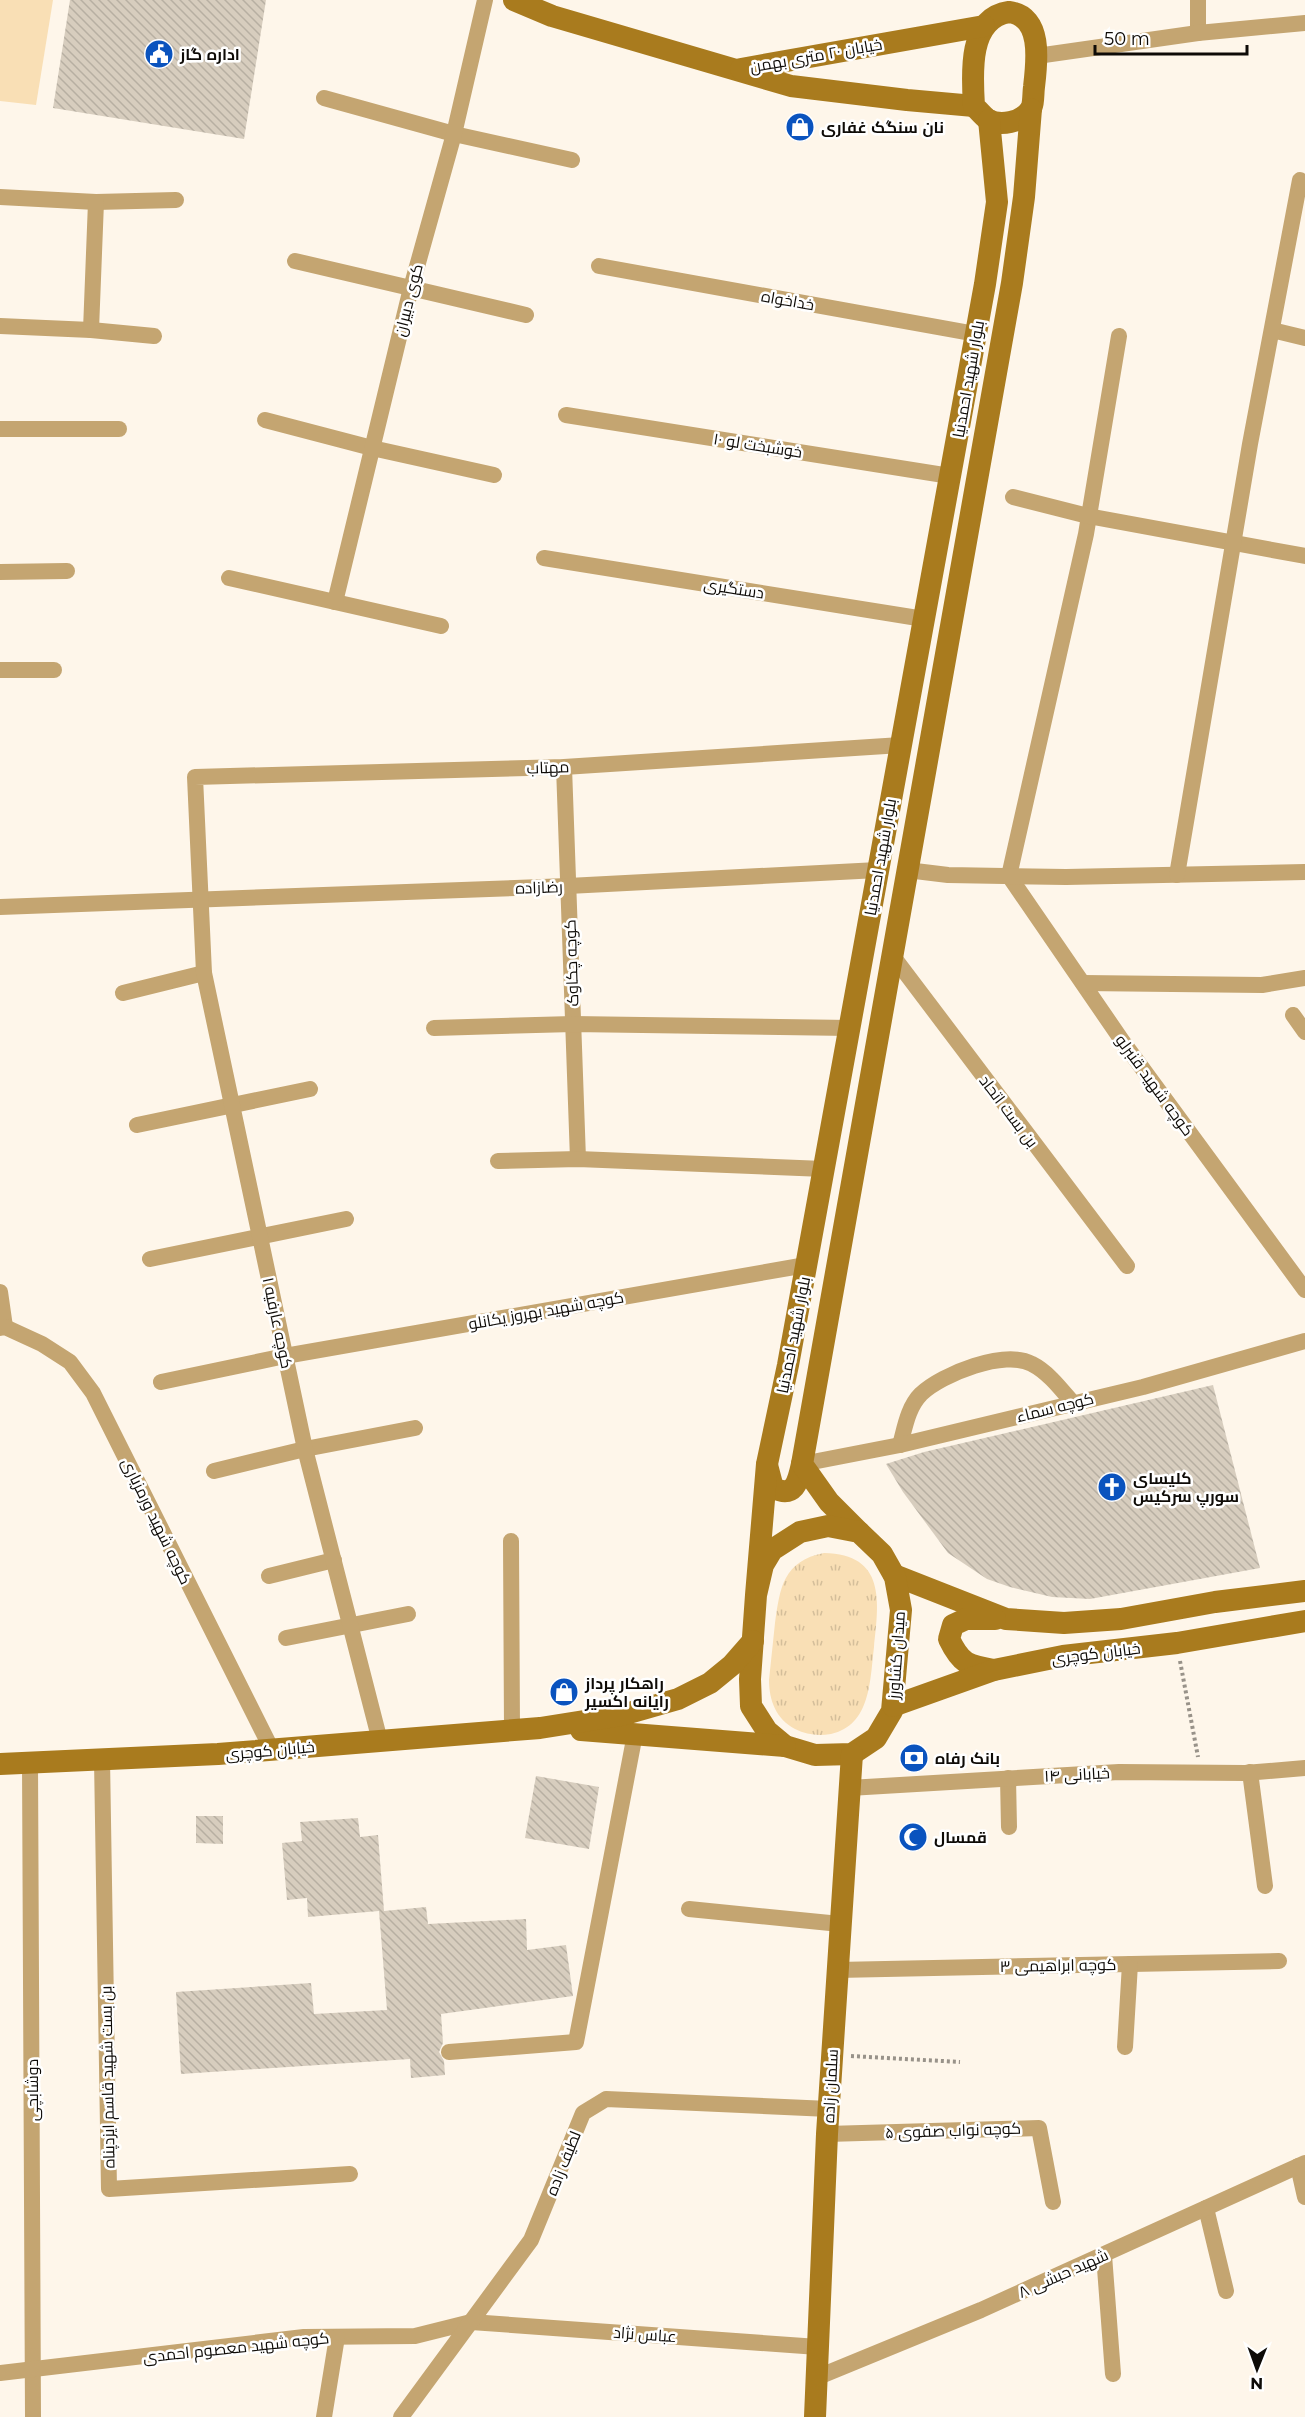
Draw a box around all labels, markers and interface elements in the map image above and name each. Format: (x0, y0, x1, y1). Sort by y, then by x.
scale bar (1095, 18, 1246, 56)
text: 50 m (1104, 28, 1150, 50)
street label: خیابان ۲۰ متری بهمن (749, 35, 884, 77)
public building icon: اداره گاز (143, 38, 175, 70)
place label: اداره گاز (179, 45, 240, 64)
shop icon: نان سنگک غفاری (784, 111, 816, 143)
place label: نان سنگک غفاری (821, 118, 944, 137)
street label: کوی دبیران (390, 262, 428, 339)
street label: خداخواه (760, 286, 816, 314)
street label: بلوار شهید احمدنیا (949, 319, 989, 439)
street label: خوشبخت لو ۱۰ (712, 429, 804, 462)
street label: دستگیری (702, 574, 765, 604)
street label: مهتاب (526, 757, 570, 779)
street label: بلوار شهید احمدنیا (861, 797, 901, 917)
street label: رضازاده (515, 877, 563, 898)
street label: کوچه چکاوک (560, 919, 585, 1007)
street label: کوچه شهید قنبرلو (1110, 1031, 1198, 1141)
street label: بن بست اتحاد (974, 1071, 1042, 1152)
street label: بلوار شهید احمدنیا (773, 1275, 815, 1395)
street label: کوچه عارفیه ۱ (257, 1276, 296, 1371)
street label: کوچه شهید بهروز یکانلو (467, 1287, 626, 1335)
street label: کوچه سماء (1014, 1389, 1096, 1428)
street label: کوچه شهید ورمزیاری (116, 1455, 195, 1588)
place label: کلیسای سورپ سرکیس (1133, 1469, 1239, 1508)
church icon: کلیسای سورپ سرکیس (1096, 1471, 1128, 1503)
street label: میدان کشاورز (884, 1610, 910, 1701)
street label: خیابان کوچری (1051, 1639, 1142, 1670)
place label: راهکار پرداز رایانه اکسیر (584, 1674, 669, 1711)
shop icon: راهکار پرداز رایانه اکسیر (548, 1676, 580, 1708)
street label: خیابان کوچری (225, 1737, 316, 1766)
bank icon: بانک رفاه (898, 1742, 930, 1774)
place label: بانک رفاه (935, 1749, 1000, 1768)
street label: خیابانی ۱۴ (1044, 1763, 1110, 1787)
mosque icon: قمسال (897, 1821, 929, 1853)
place label: قمسال (934, 1828, 987, 1847)
street label: کوچه ابراهیمی ۳ (1000, 1955, 1117, 1978)
street label: بن بست شهید قاسم ایزدپناه (96, 1985, 121, 2169)
street label: سلمان زاده (819, 2049, 843, 2124)
street label: دوشابچی (23, 2059, 44, 2121)
street label: کوچه نواب صفوی ۵ (885, 2119, 1021, 2144)
street label: لطیف زاده (542, 2128, 585, 2198)
street label: شهید حبشی ۸ (1015, 2245, 1112, 2303)
street label: عباس نژاد (613, 2323, 677, 2347)
street label: کوچه شهید معصوم احمدی (142, 2328, 330, 2369)
north arrow (1227, 2339, 1287, 2399)
text: N (1250, 2374, 1263, 2393)

